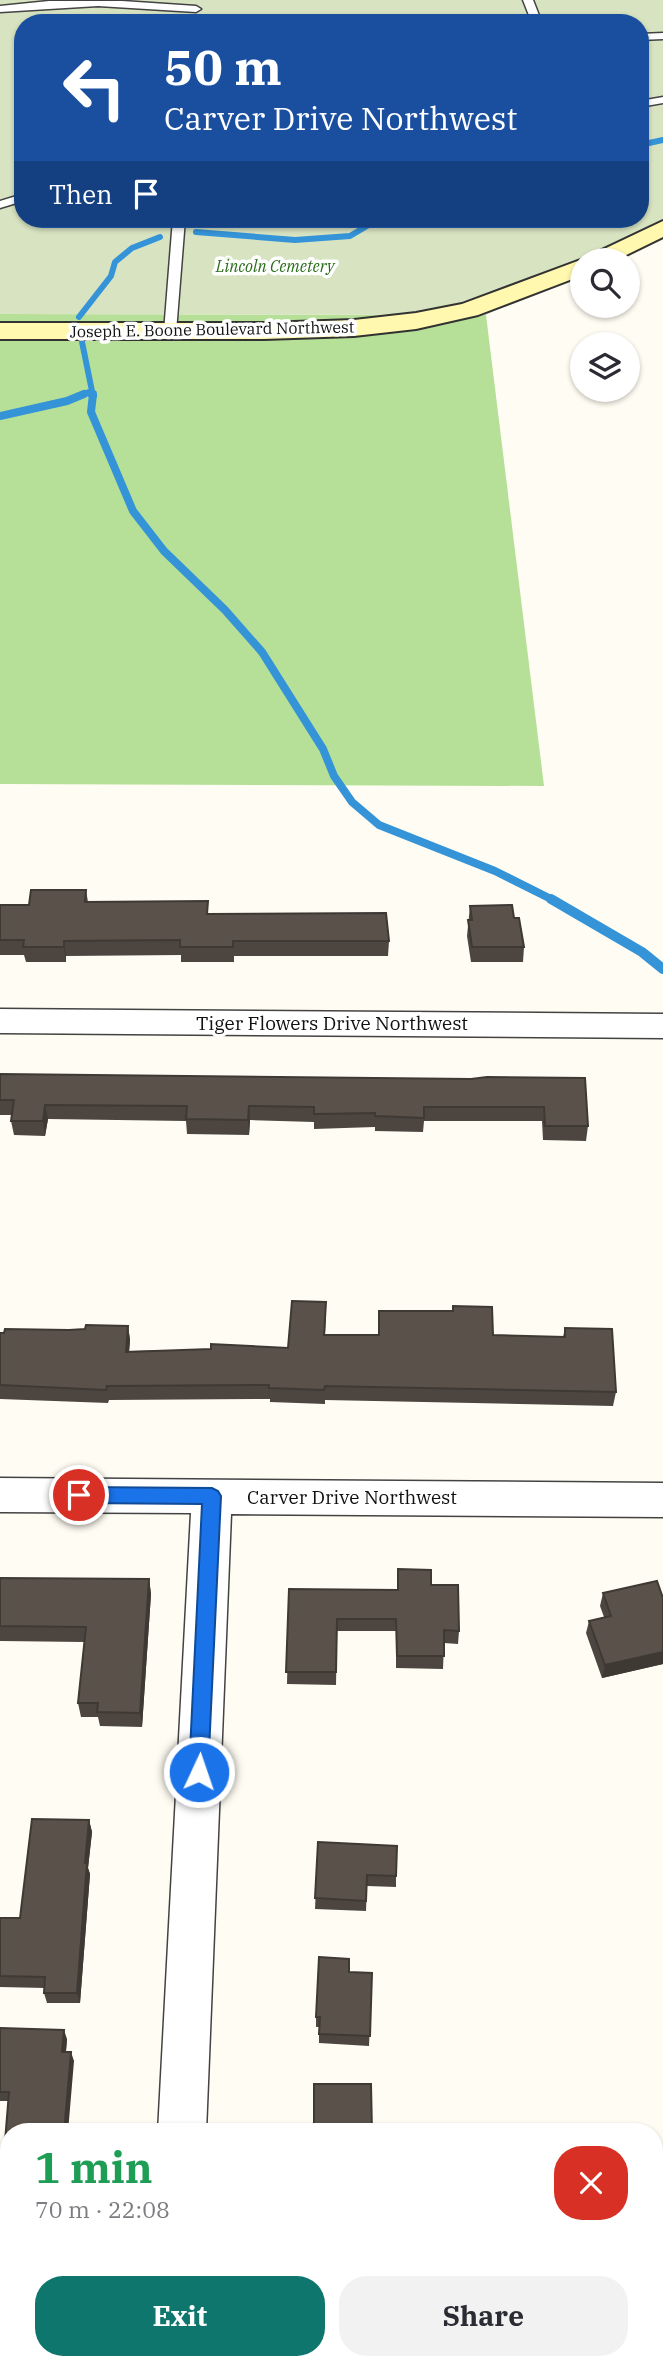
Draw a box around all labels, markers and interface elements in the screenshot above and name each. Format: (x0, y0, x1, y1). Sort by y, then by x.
text: 50 m (164, 35, 282, 98)
icon: left (49, 42, 140, 133)
text: Carver Drive Northwest (164, 97, 517, 139)
icon: arrive (127, 175, 165, 213)
text: Then (49, 177, 113, 211)
map controls (570, 248, 640, 402)
button: search (570, 248, 640, 318)
park label: Lincoln Cemetery (215, 256, 336, 276)
street label: Joseph E. Boone Boulevard Northwest (69, 317, 355, 341)
button: layers (570, 332, 640, 402)
street label: Tiger Flowers Drive Northwest (196, 1011, 468, 1035)
pin (49, 1465, 109, 1525)
icon: arrive (60, 1476, 98, 1514)
street label: Carver Drive Northwest (247, 1485, 457, 1509)
position arrow (162, 1735, 236, 1809)
text: 1 min (35, 2140, 153, 2195)
button: close (554, 2146, 628, 2220)
text: 70 m · 22:08 (35, 2194, 170, 2224)
button: Exit (35, 2276, 325, 2356)
button: Share (339, 2276, 628, 2356)

